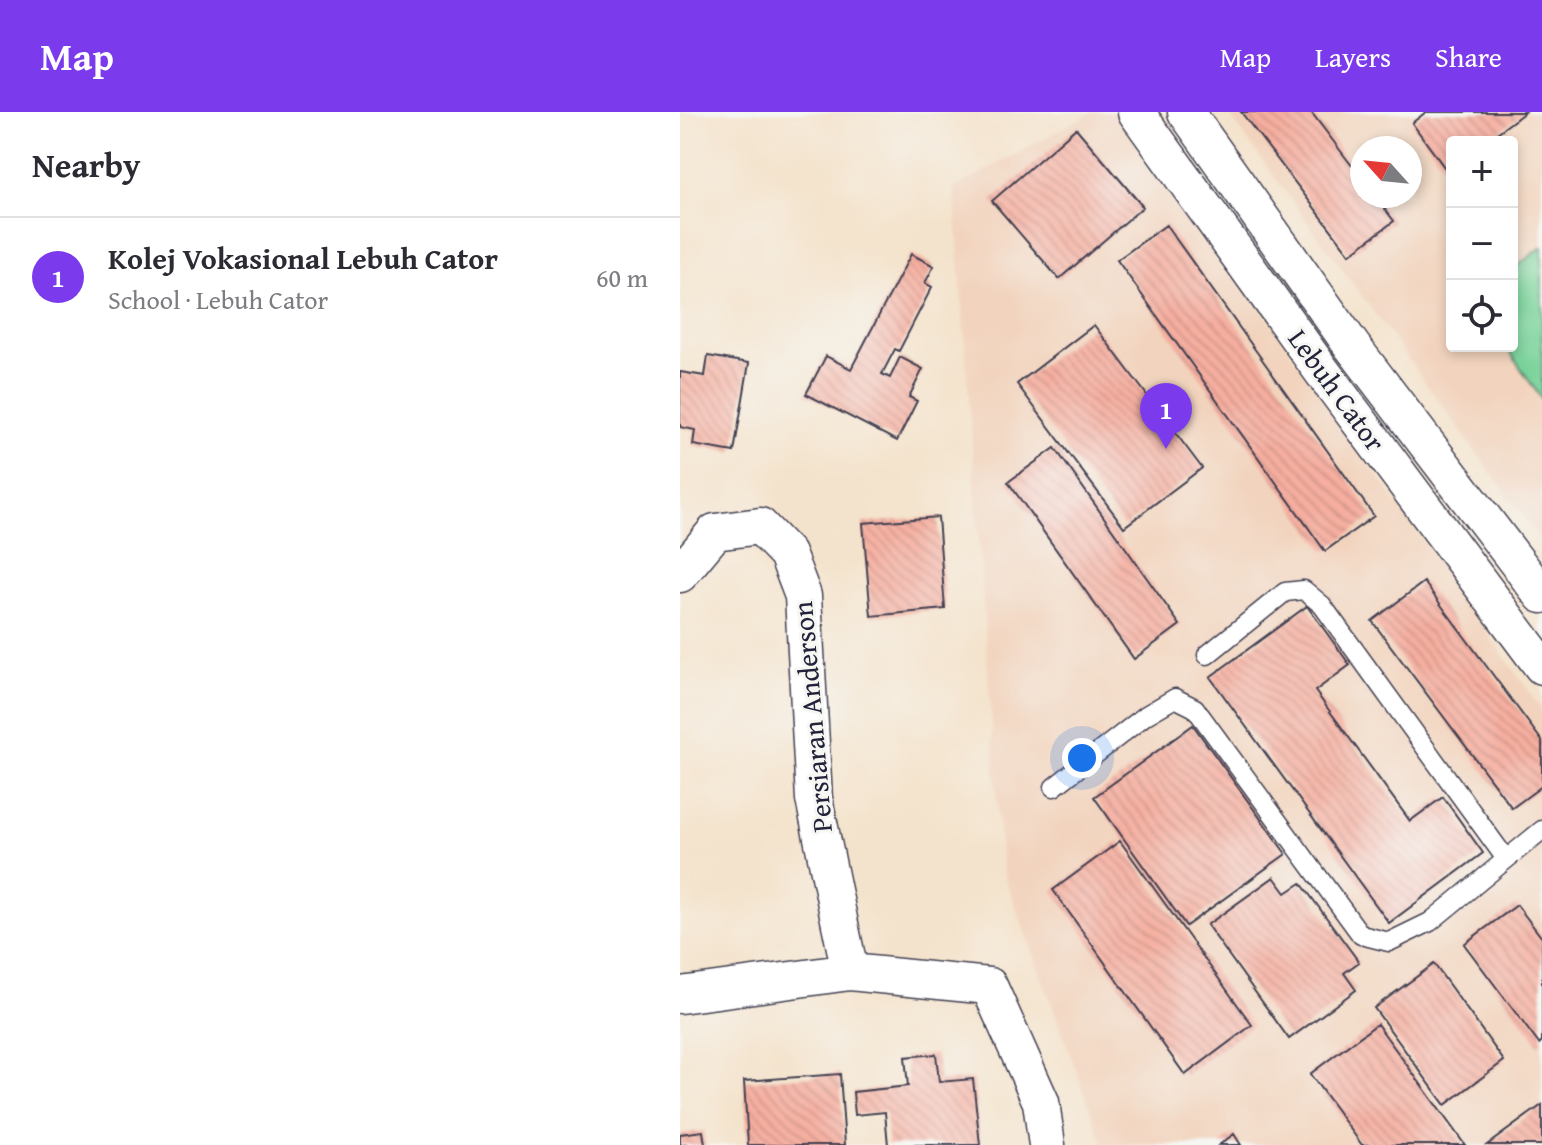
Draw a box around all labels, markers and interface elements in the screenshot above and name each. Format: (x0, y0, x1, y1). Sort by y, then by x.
text: Map (40, 28, 114, 84)
text: Map (1220, 36, 1271, 77)
text: Layers (1315, 36, 1391, 77)
text: Share (1435, 36, 1502, 77)
north arrow (1350, 136, 1422, 208)
map controls (1446, 136, 1518, 352)
button: + (1446, 136, 1518, 208)
text: Nearby (32, 140, 141, 189)
button: − (1446, 208, 1518, 280)
text: Kolej Vokasional Lebuh Cator (108, 236, 498, 280)
text: 1 (51, 258, 65, 297)
text: 60 m (596, 258, 648, 297)
text: School · Lebuh Cator (108, 280, 328, 319)
button: locate (1446, 280, 1518, 352)
street label: Lebuh Cator (1279, 320, 1396, 460)
pin: 1 (1140, 383, 1192, 449)
street label: Persiaran Anderson (781, 600, 842, 834)
your location (1062, 738, 1102, 778)

